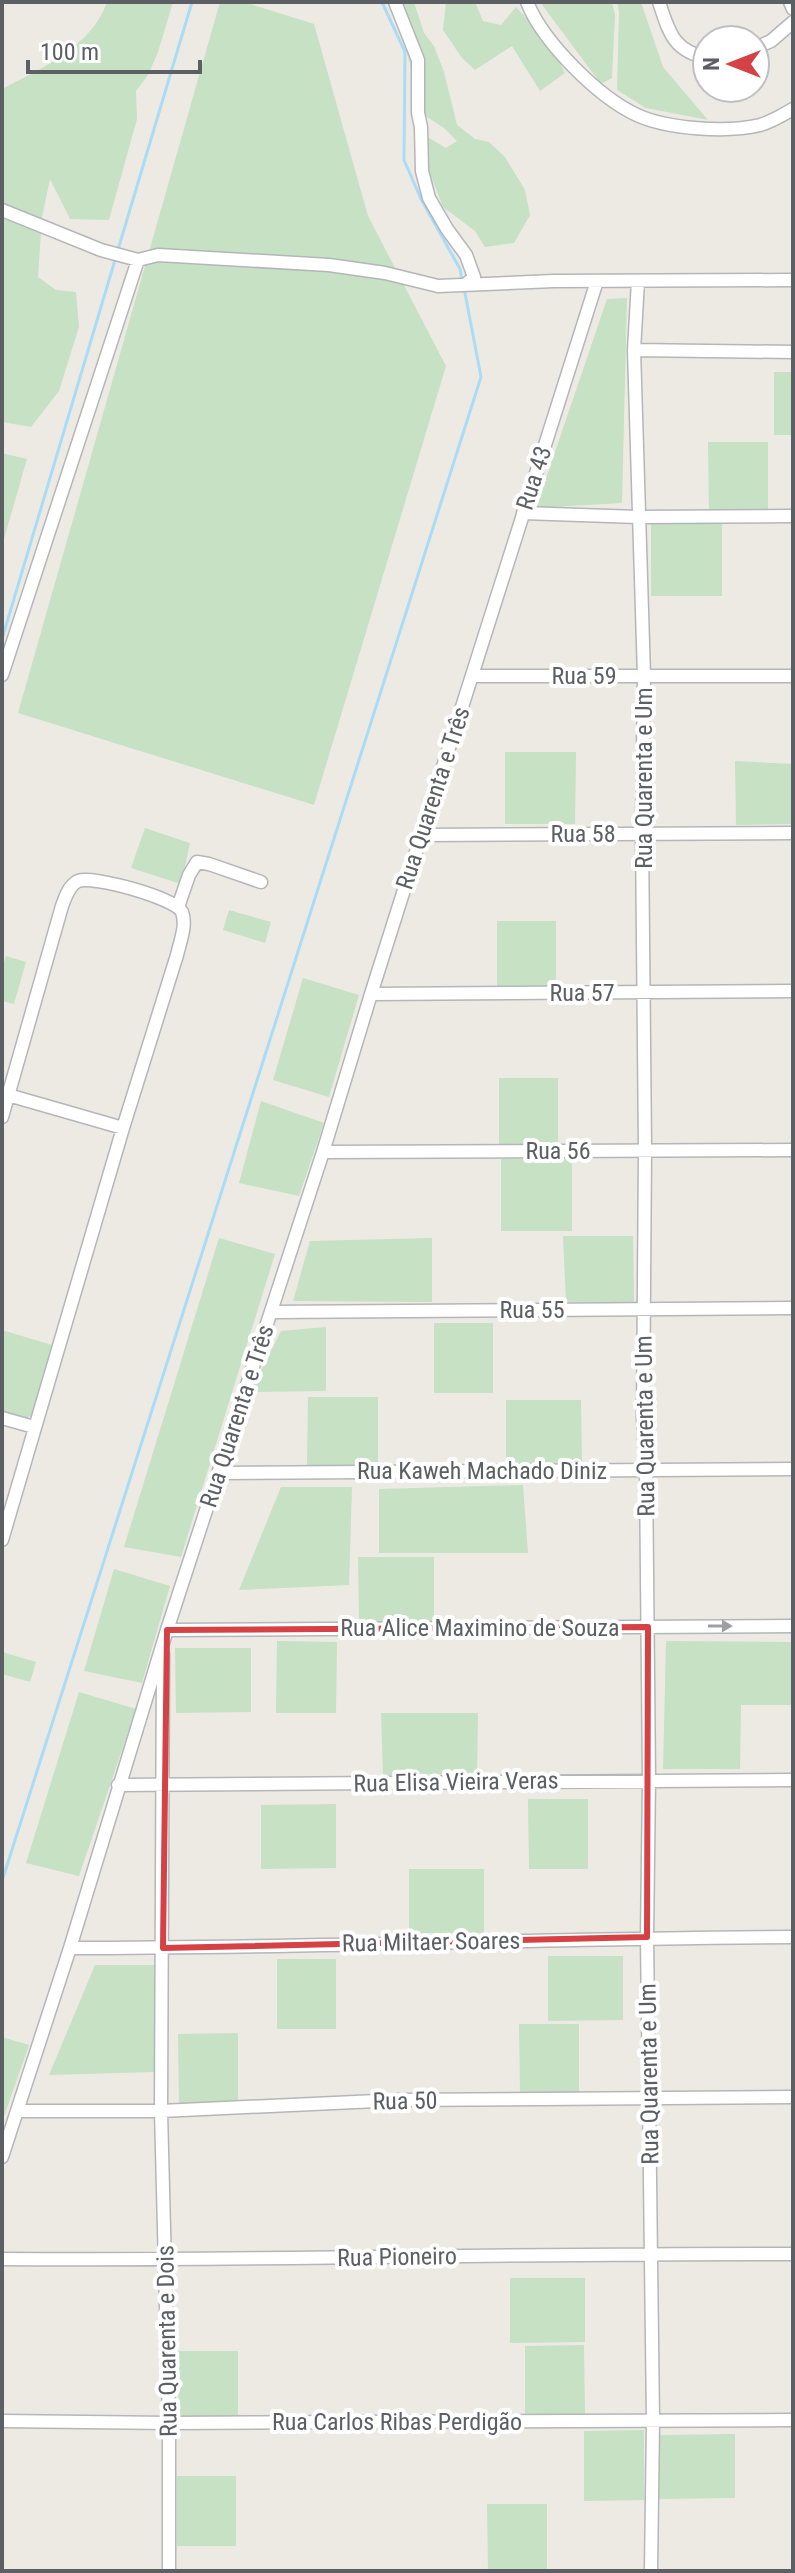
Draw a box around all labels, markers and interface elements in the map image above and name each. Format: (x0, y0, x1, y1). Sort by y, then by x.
scale bar (28, 24, 200, 74)
north arrow (691, 24, 771, 104)
text: 100 m (40, 38, 99, 66)
text: N (699, 57, 724, 71)
street label: Rua 43 (511, 443, 557, 513)
street label: Rua 59 (551, 662, 617, 690)
street label: Rua Quarenta e Um (630, 687, 658, 869)
street label: Rua Quarenta e Três (390, 703, 476, 893)
street label: Rua 58 (550, 820, 616, 848)
street label: Rua 57 (549, 979, 615, 1007)
street label: Rua 56 (525, 1137, 591, 1165)
street label: Rua 55 (499, 1296, 565, 1324)
street label: Rua Quarenta e Três (194, 1321, 280, 1511)
street label: Rua Quarenta e Um (629, 1335, 661, 1517)
street label: Rua Kaweh Machado Diniz (357, 1457, 607, 1485)
street label: Rua Alice Maximino de Souza (340, 1614, 620, 1642)
one-way arrow (708, 1620, 733, 1632)
street label: Rua Elisa Vieira Veras (353, 1766, 559, 1798)
street label: Rua Miltaer Soares (342, 1926, 520, 1958)
street label: Rua Quarenta e Um (633, 1983, 665, 2165)
street label: Rua 50 (372, 2086, 438, 2116)
street label: Rua Pioneiro (337, 2242, 457, 2272)
street label: Rua Quarenta e Dois (151, 2245, 183, 2437)
street label: Rua Carlos Ribas Perdigão (272, 2408, 522, 2436)

